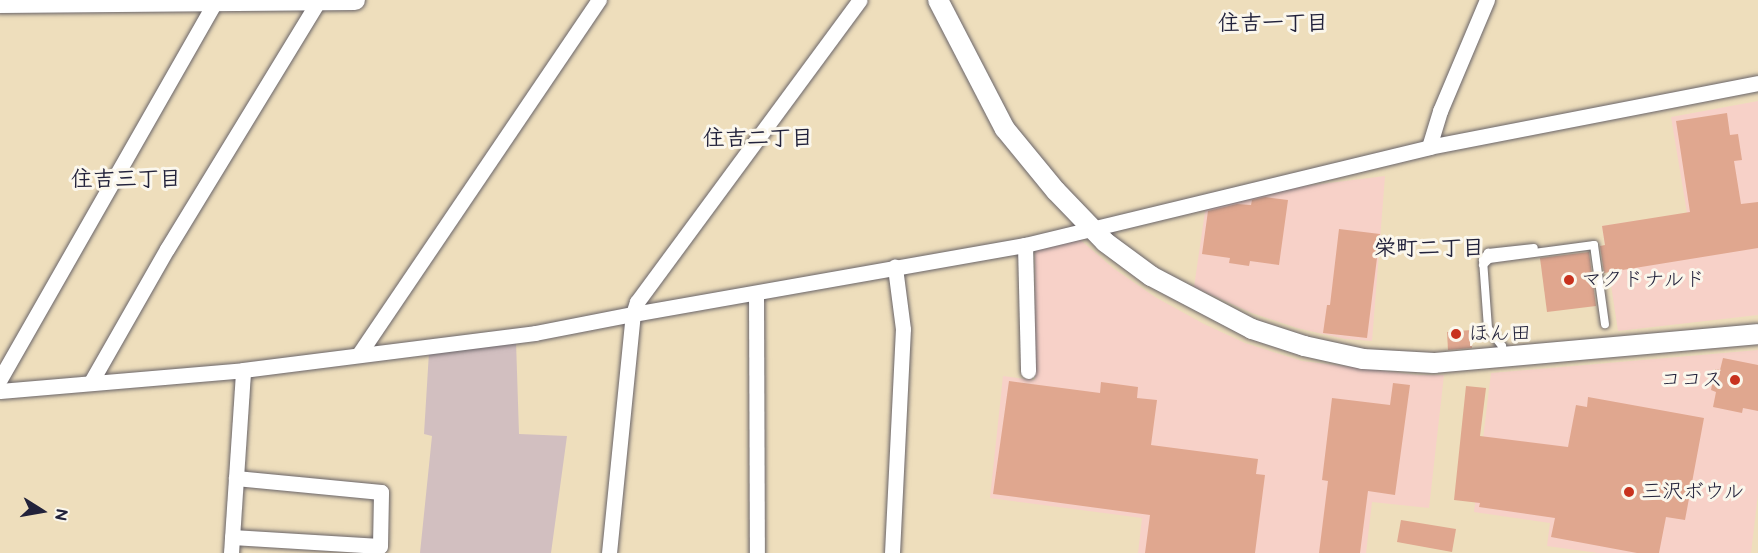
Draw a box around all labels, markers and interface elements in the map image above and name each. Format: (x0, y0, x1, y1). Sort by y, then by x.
district label: 住吉一丁目 (1218, 11, 1328, 37)
district label: 住吉二丁目 (703, 126, 813, 152)
district label: 住吉三丁目 (71, 167, 181, 193)
district label: 栄町二丁目 (1374, 236, 1484, 262)
place label: マクドナルド (1581, 267, 1707, 293)
marker: マクドナルド (1562, 273, 1576, 287)
place label: ほん田 (1468, 321, 1531, 347)
marker: ほん田 (1449, 327, 1463, 341)
place label: ココス (1660, 367, 1723, 393)
marker: ココス (1728, 373, 1742, 387)
place label: 三沢ボウル (1641, 479, 1746, 505)
north arrow (12, 481, 72, 541)
marker: 三沢ボウル (1622, 485, 1636, 499)
text: N (50, 507, 71, 522)

